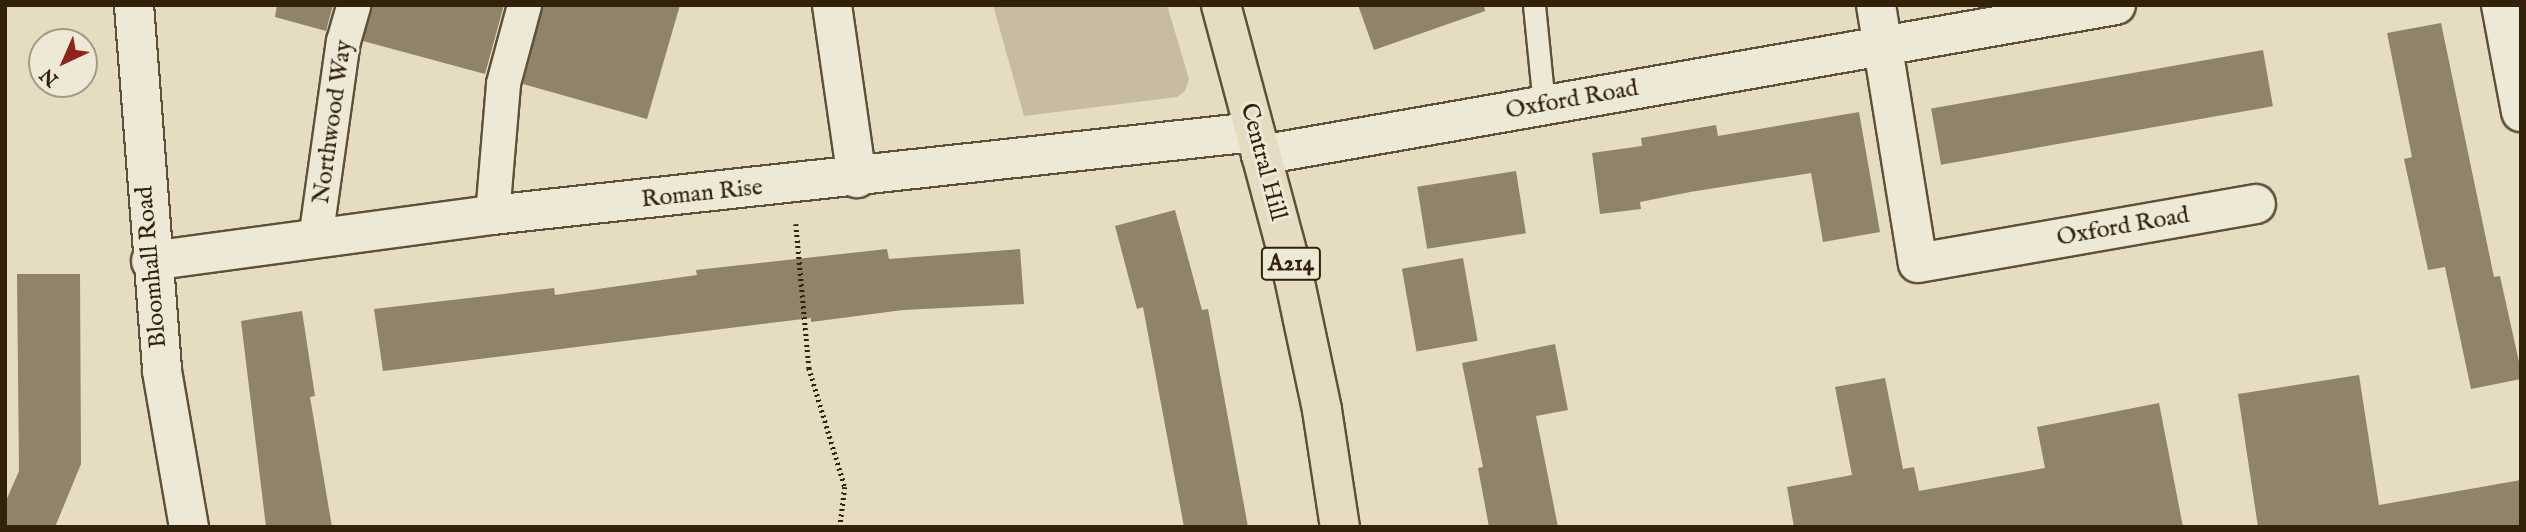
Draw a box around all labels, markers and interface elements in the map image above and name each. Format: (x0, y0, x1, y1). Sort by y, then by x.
north arrow (28, 28, 98, 98)
street label: Northwood Way (307, 38, 359, 206)
text: N (36, 62, 64, 91)
street label: Oxford Road (1503, 74, 1641, 126)
street label: Central Hill (1234, 100, 1292, 224)
street label: Roman Rise (640, 173, 764, 215)
street label: Bloomhall Road (131, 185, 173, 349)
street label: Oxford Road (2054, 201, 2192, 253)
road number: A214 (1260, 244, 1322, 284)

